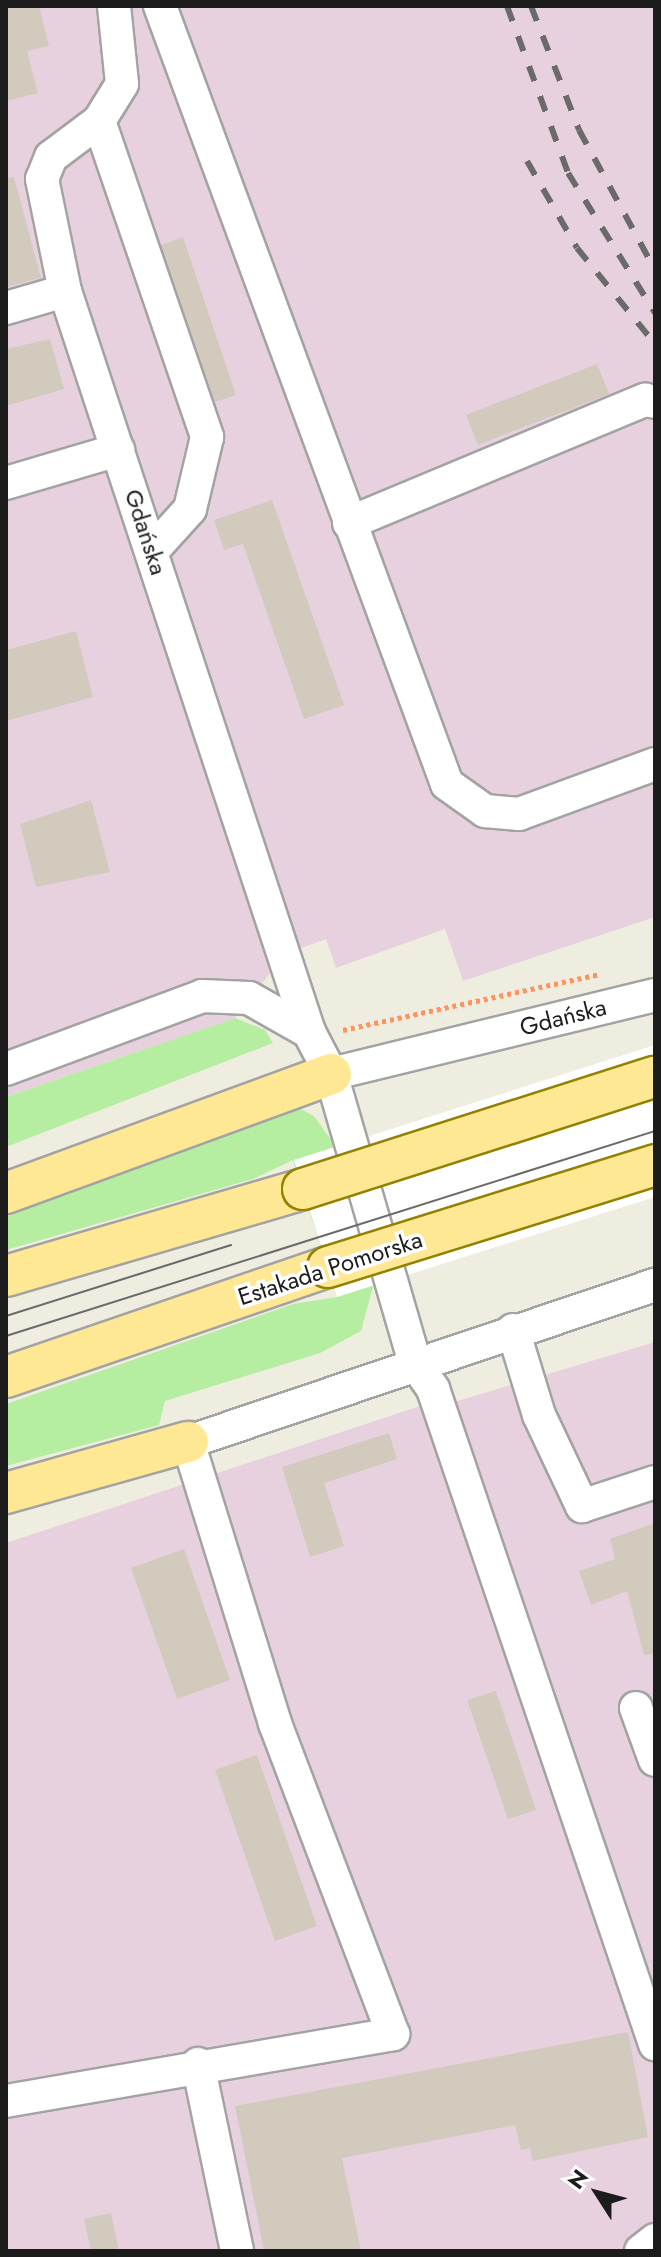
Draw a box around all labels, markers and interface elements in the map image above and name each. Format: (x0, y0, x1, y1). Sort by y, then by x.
street label: Gdańska (119, 486, 173, 578)
street label: Gdańska (517, 992, 609, 1042)
street label: Estakada Pomorska (234, 1225, 426, 1311)
north arrow (557, 2153, 637, 2233)
text: N (560, 2162, 596, 2195)

